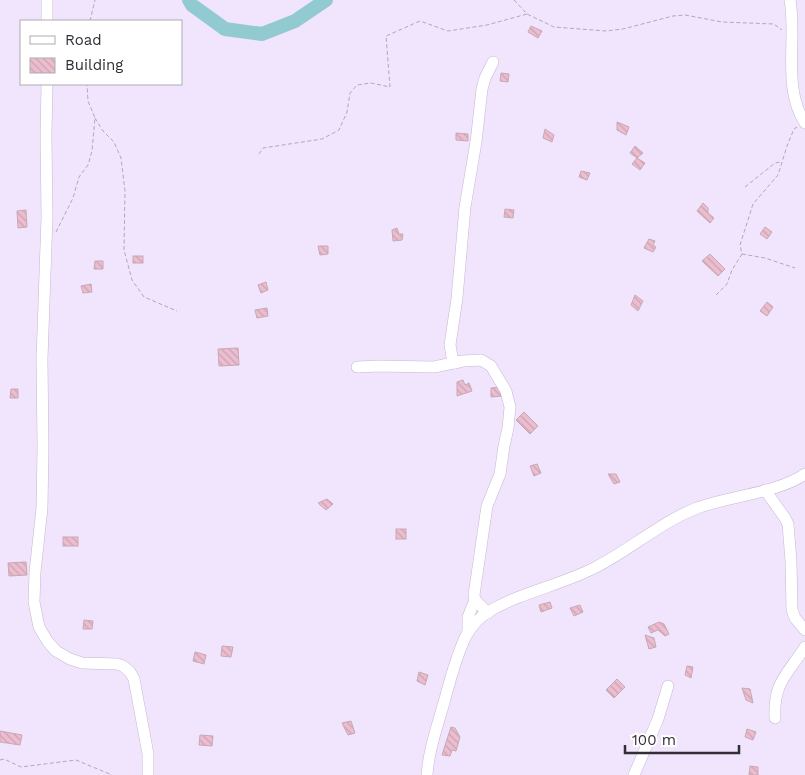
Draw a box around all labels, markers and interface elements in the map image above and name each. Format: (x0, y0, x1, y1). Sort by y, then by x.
legend (20, 20, 182, 85)
text: Road (65, 31, 102, 49)
text: Building (65, 56, 123, 74)
scale bar (625, 722, 739, 754)
text: 100 m (632, 731, 676, 749)

